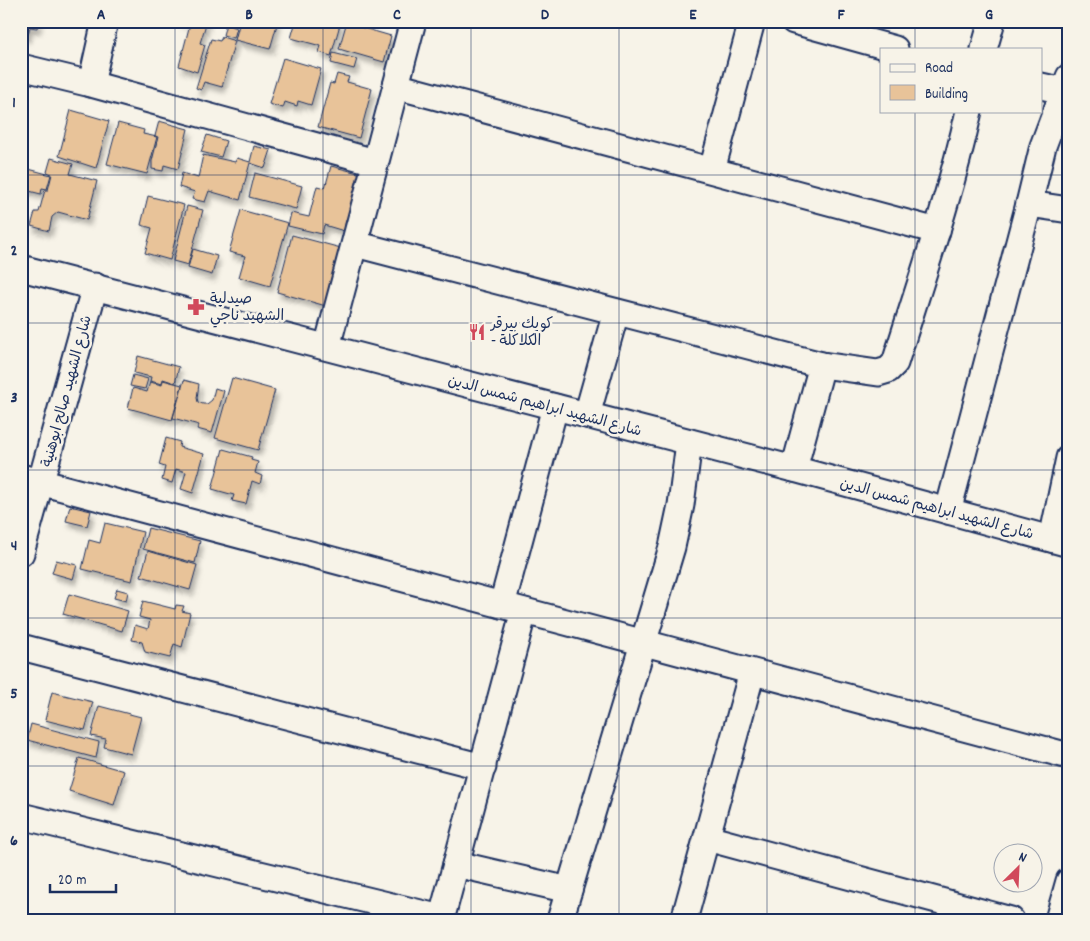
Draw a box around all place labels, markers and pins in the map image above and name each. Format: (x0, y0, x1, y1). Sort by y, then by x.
place label: صيدلية الشهيد ناجي (210, 289, 284, 328)
pharmacy icon: صيدلية الشهيد ناجي (186, 297, 206, 317)
place label: كويك بيرقر - الكلاكلة (489, 314, 553, 353)
restaurant icon: كويك بيرقر - الكلاكلة (467, 322, 487, 342)

